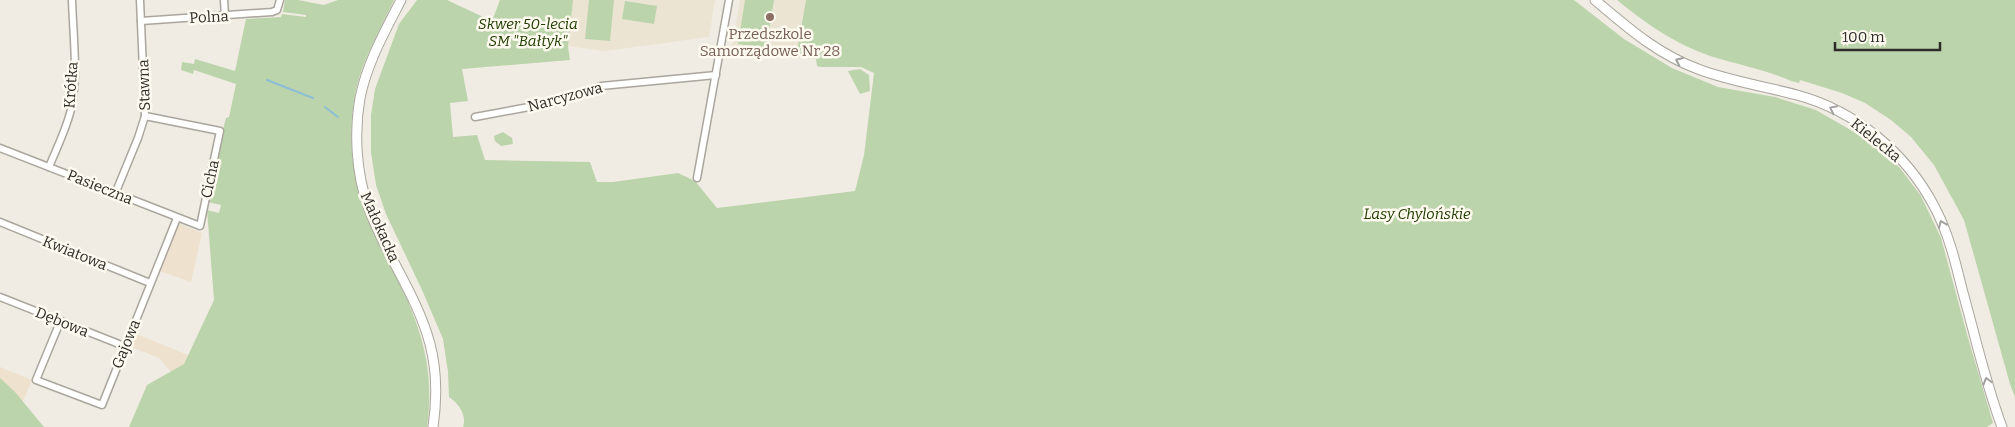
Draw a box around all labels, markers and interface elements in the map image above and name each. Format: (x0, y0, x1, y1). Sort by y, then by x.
street label: Polna (189, 7, 229, 27)
marker: Przedszkole Samorządowe Nr 28 (764, 11, 776, 23)
park label: Skwer 50-lecia SM "Bałtyk" (478, 15, 578, 50)
scale bar (1835, 20, 1940, 52)
place label: Przedszkole Samorządowe Nr 28 (700, 25, 840, 60)
text: 100 m (1842, 28, 1885, 46)
one-way arrow (1675, 57, 1684, 67)
street label: Stawna (134, 59, 154, 111)
street label: Krótka (60, 61, 82, 109)
street label: Narcyzowa (526, 78, 604, 116)
one-way arrow (1829, 105, 1838, 116)
street label: Kielecka (1847, 114, 1905, 166)
street label: Cicha (197, 158, 223, 200)
street label: Pasieczna (65, 166, 135, 208)
street label: Małokacka (357, 189, 403, 265)
park label: Lasy Chylońskie (1364, 205, 1471, 223)
one-way arrow (1938, 221, 1948, 229)
street label: Kwiatowa (40, 232, 110, 274)
street label: Dębowa (33, 303, 91, 341)
street label: Gajowa (108, 317, 144, 371)
one-way arrow (1982, 376, 1993, 385)

